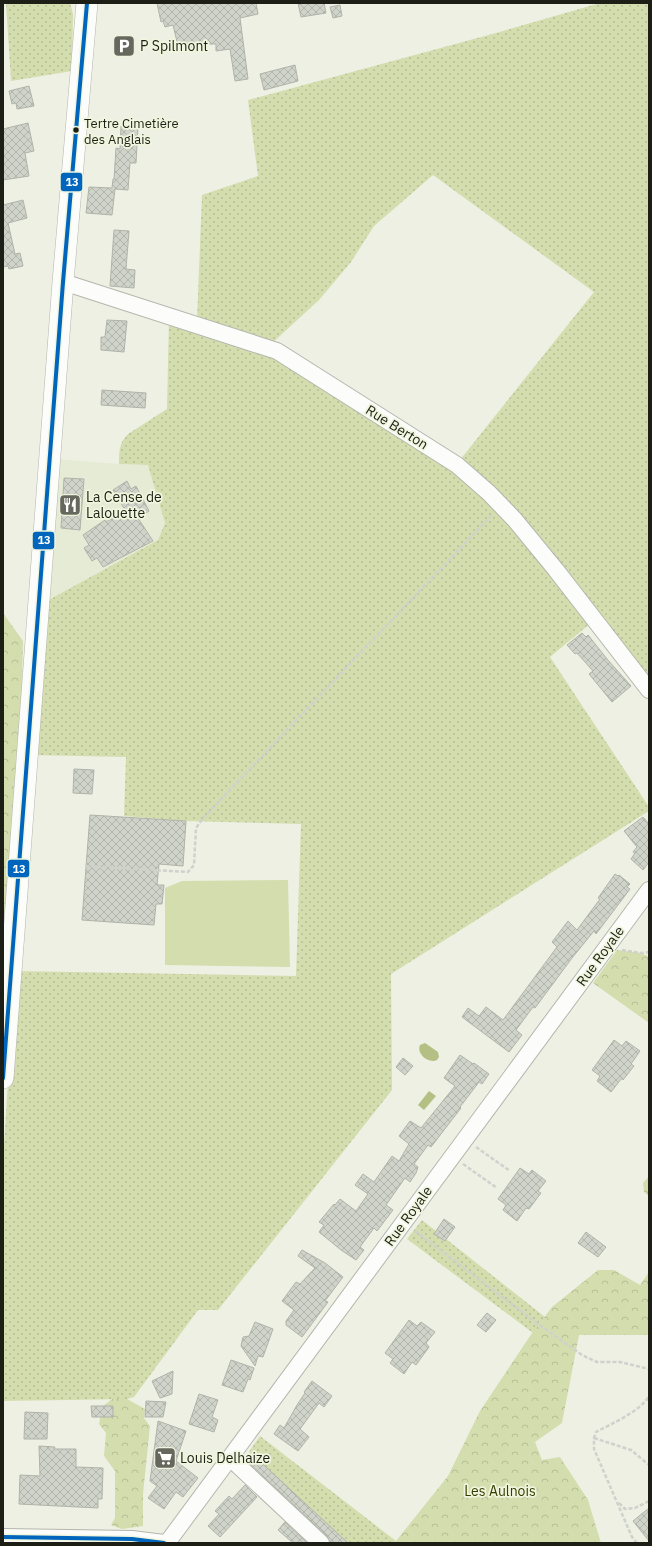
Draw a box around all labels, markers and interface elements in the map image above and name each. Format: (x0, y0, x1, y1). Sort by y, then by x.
parking icon: P Spilmont (111, 33, 137, 59)
place label: P Spilmont (140, 37, 208, 55)
place label: Tertre Cimetière des Anglais (84, 115, 179, 148)
marker: Tertre Cimetière des Anglais (71, 125, 81, 135)
line badge: 13 (60, 172, 83, 192)
text: 13 (65, 175, 79, 189)
street label: Rue Berton (362, 401, 432, 453)
place label: La Cense de Lalouette (86, 488, 162, 522)
restaurant icon: La Cense de Lalouette (57, 492, 83, 518)
line badge: 13 (32, 531, 55, 550)
text: 13 (37, 533, 51, 547)
line badge: 13 (7, 859, 30, 878)
text: 13 (12, 862, 26, 876)
street label: Rue Royale (572, 922, 628, 990)
street label: Rue Royale (380, 1182, 436, 1250)
supermarket icon: Louis Delhaize (152, 1445, 178, 1471)
place label: Louis Delhaize (180, 1449, 270, 1467)
park label: Les Aulnois (464, 1482, 536, 1500)

